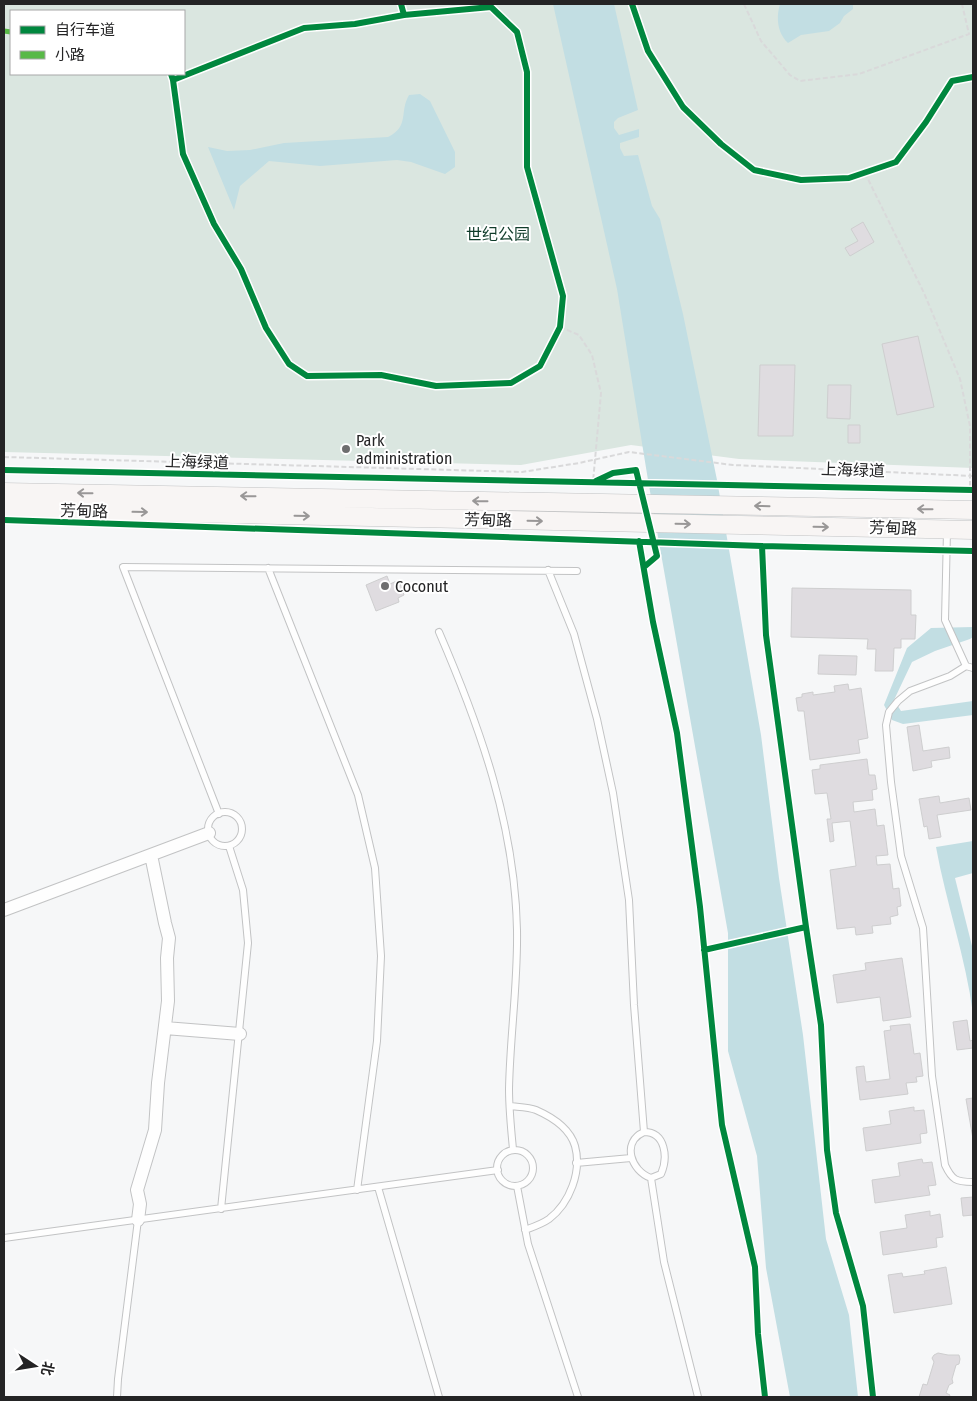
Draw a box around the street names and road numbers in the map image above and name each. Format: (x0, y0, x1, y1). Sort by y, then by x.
street label: 上海绿道 (165, 451, 229, 473)
street label: 上海绿道 (821, 459, 885, 481)
street label: 芳甸路 (60, 501, 108, 521)
street label: 芳甸路 (464, 510, 512, 530)
street label: 芳甸路 (869, 518, 917, 538)

